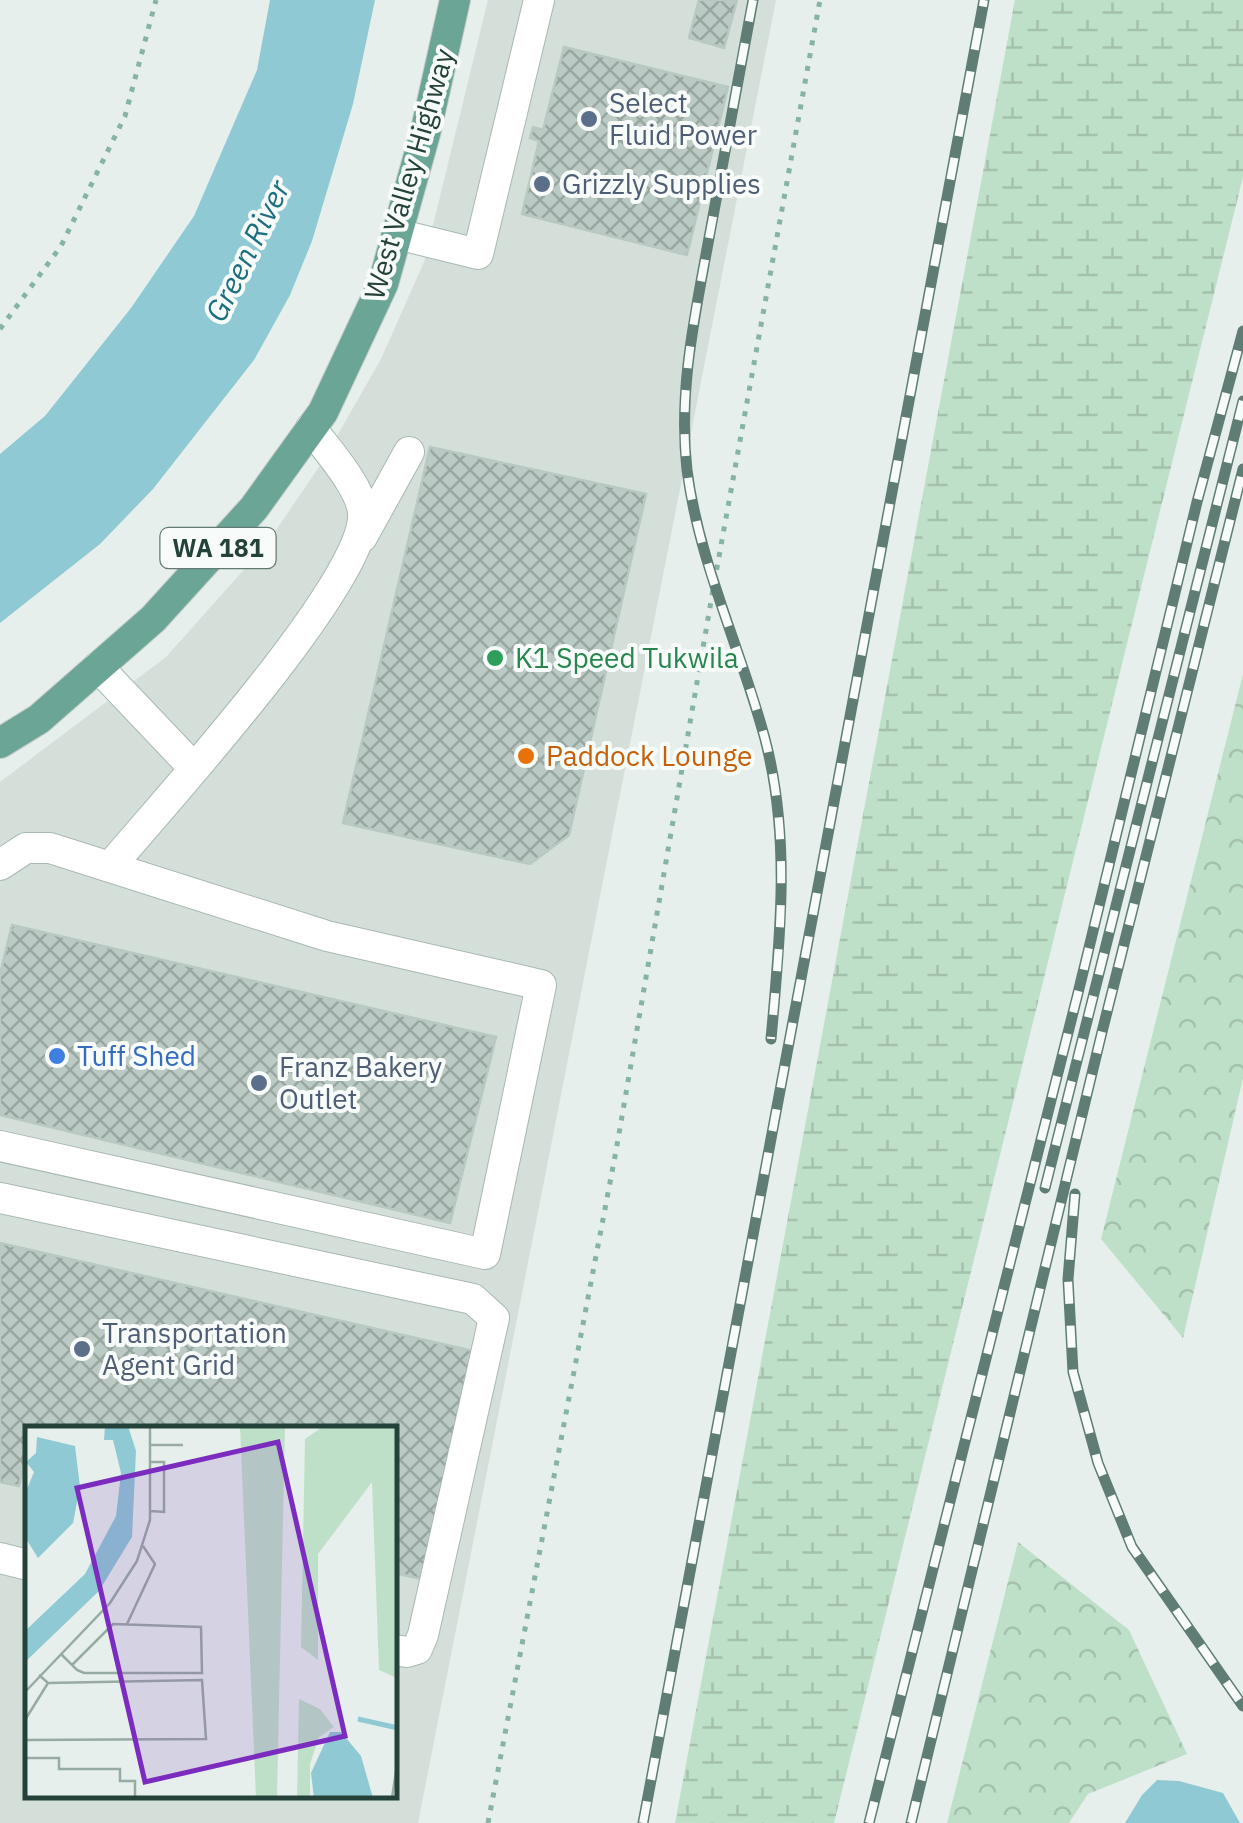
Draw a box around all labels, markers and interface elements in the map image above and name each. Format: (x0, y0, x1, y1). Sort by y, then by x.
street label: West Valley Highway (355, 44, 462, 304)
place label: Select Fluid Power (609, 84, 757, 153)
marker: Select Fluid Power (578, 108, 600, 130)
place label: Grizzly Supplies (562, 165, 761, 202)
water label: Green River (196, 172, 298, 327)
marker: Grizzly Supplies (531, 173, 553, 195)
road number: WA 181 (160, 528, 276, 568)
place label: K1 Speed Tukwila (515, 639, 739, 676)
marker: K1 Speed Tukwila (484, 647, 506, 669)
place label: Paddock Lounge (546, 737, 752, 774)
marker: Paddock Lounge (515, 745, 537, 767)
place label: Tuff Shed (77, 1037, 196, 1074)
marker: Tuff Shed (46, 1045, 68, 1067)
place label: Franz Bakery Outlet (279, 1048, 442, 1117)
marker: Franz Bakery Outlet (248, 1072, 270, 1094)
place label: Transportation Agent Grid (102, 1314, 287, 1383)
marker: Transportation Agent Grid (71, 1338, 93, 1360)
inset map (25, 1426, 398, 1798)

